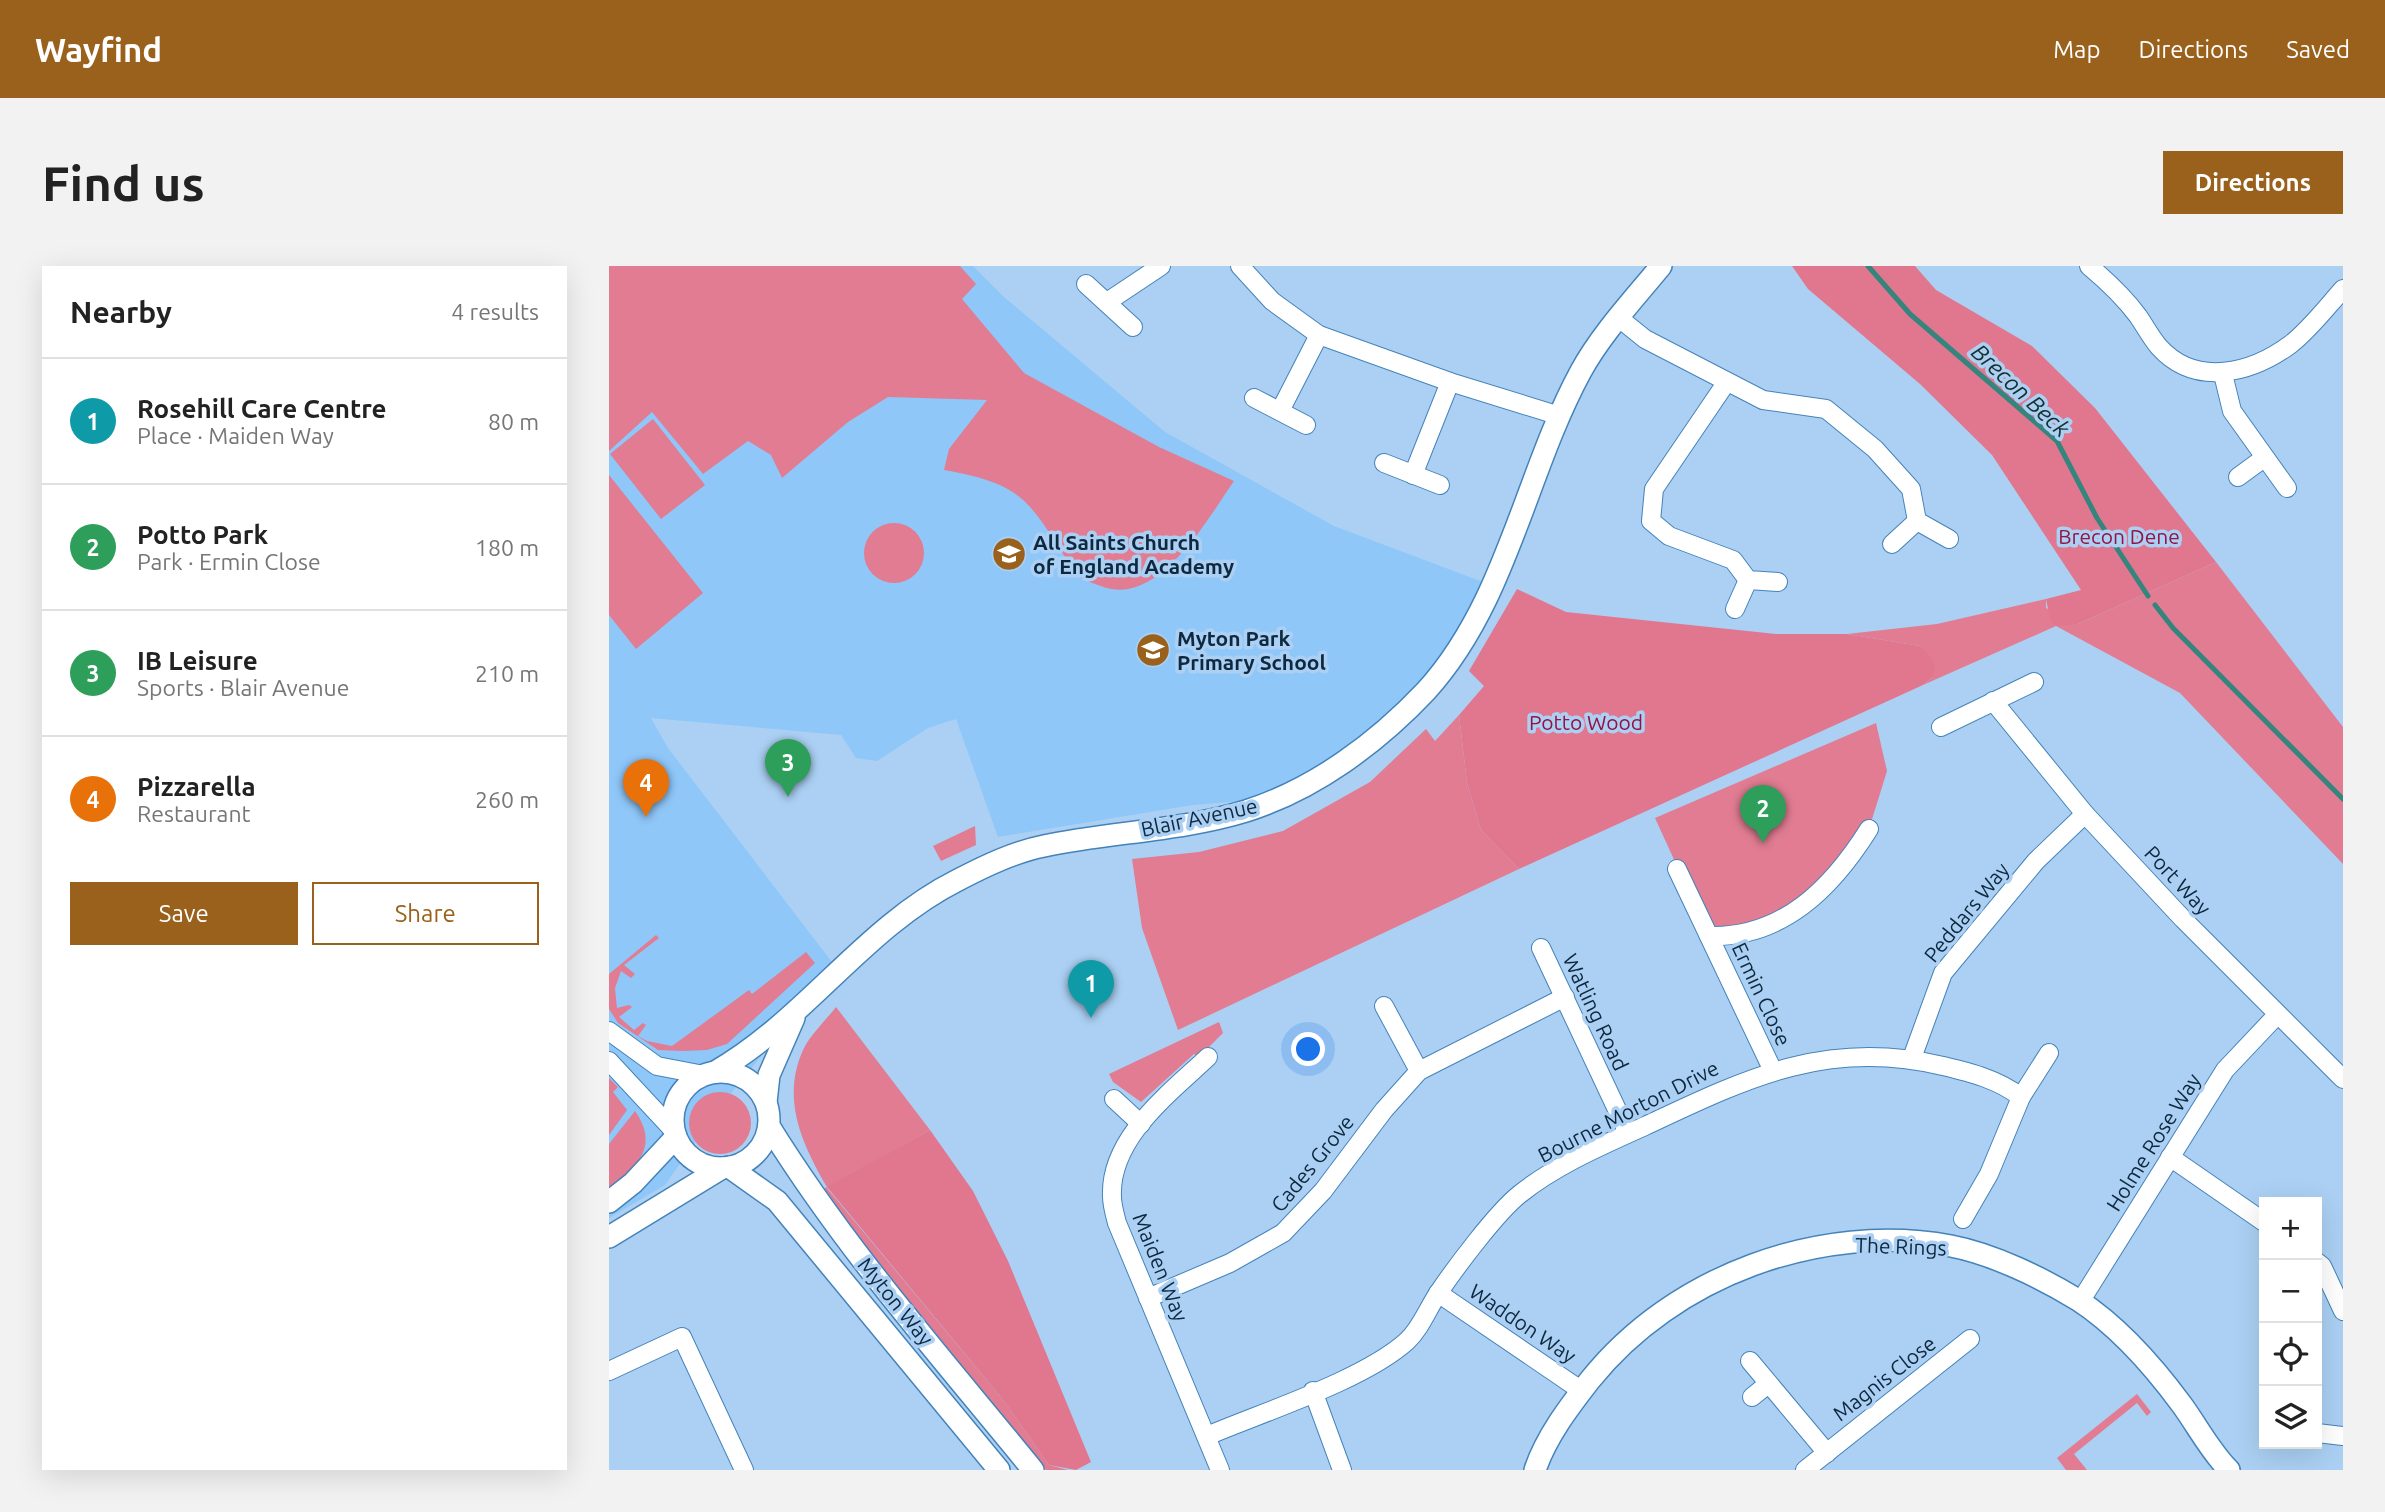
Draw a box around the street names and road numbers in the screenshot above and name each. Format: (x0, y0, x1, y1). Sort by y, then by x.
street label: Blair Avenue (1139, 793, 1259, 841)
street label: Port Way (2140, 841, 2216, 919)
street label: Peddars Way (1919, 857, 2013, 967)
street label: Ermin Close (1728, 939, 1796, 1049)
street label: Watling Road (1559, 950, 1633, 1074)
street label: Bourne Morton Drive (1534, 1055, 1722, 1167)
street label: Holme Rose Way (2101, 1069, 2205, 1215)
street label: Cades Grove (1266, 1110, 1358, 1216)
street label: Maiden Way (1128, 1209, 1194, 1325)
street label: The Rings (1855, 1232, 1947, 1260)
street label: Myton Way (853, 1252, 939, 1350)
street label: Waddon Way (1465, 1279, 1581, 1367)
street label: Magnis Close (1828, 1331, 1940, 1425)

